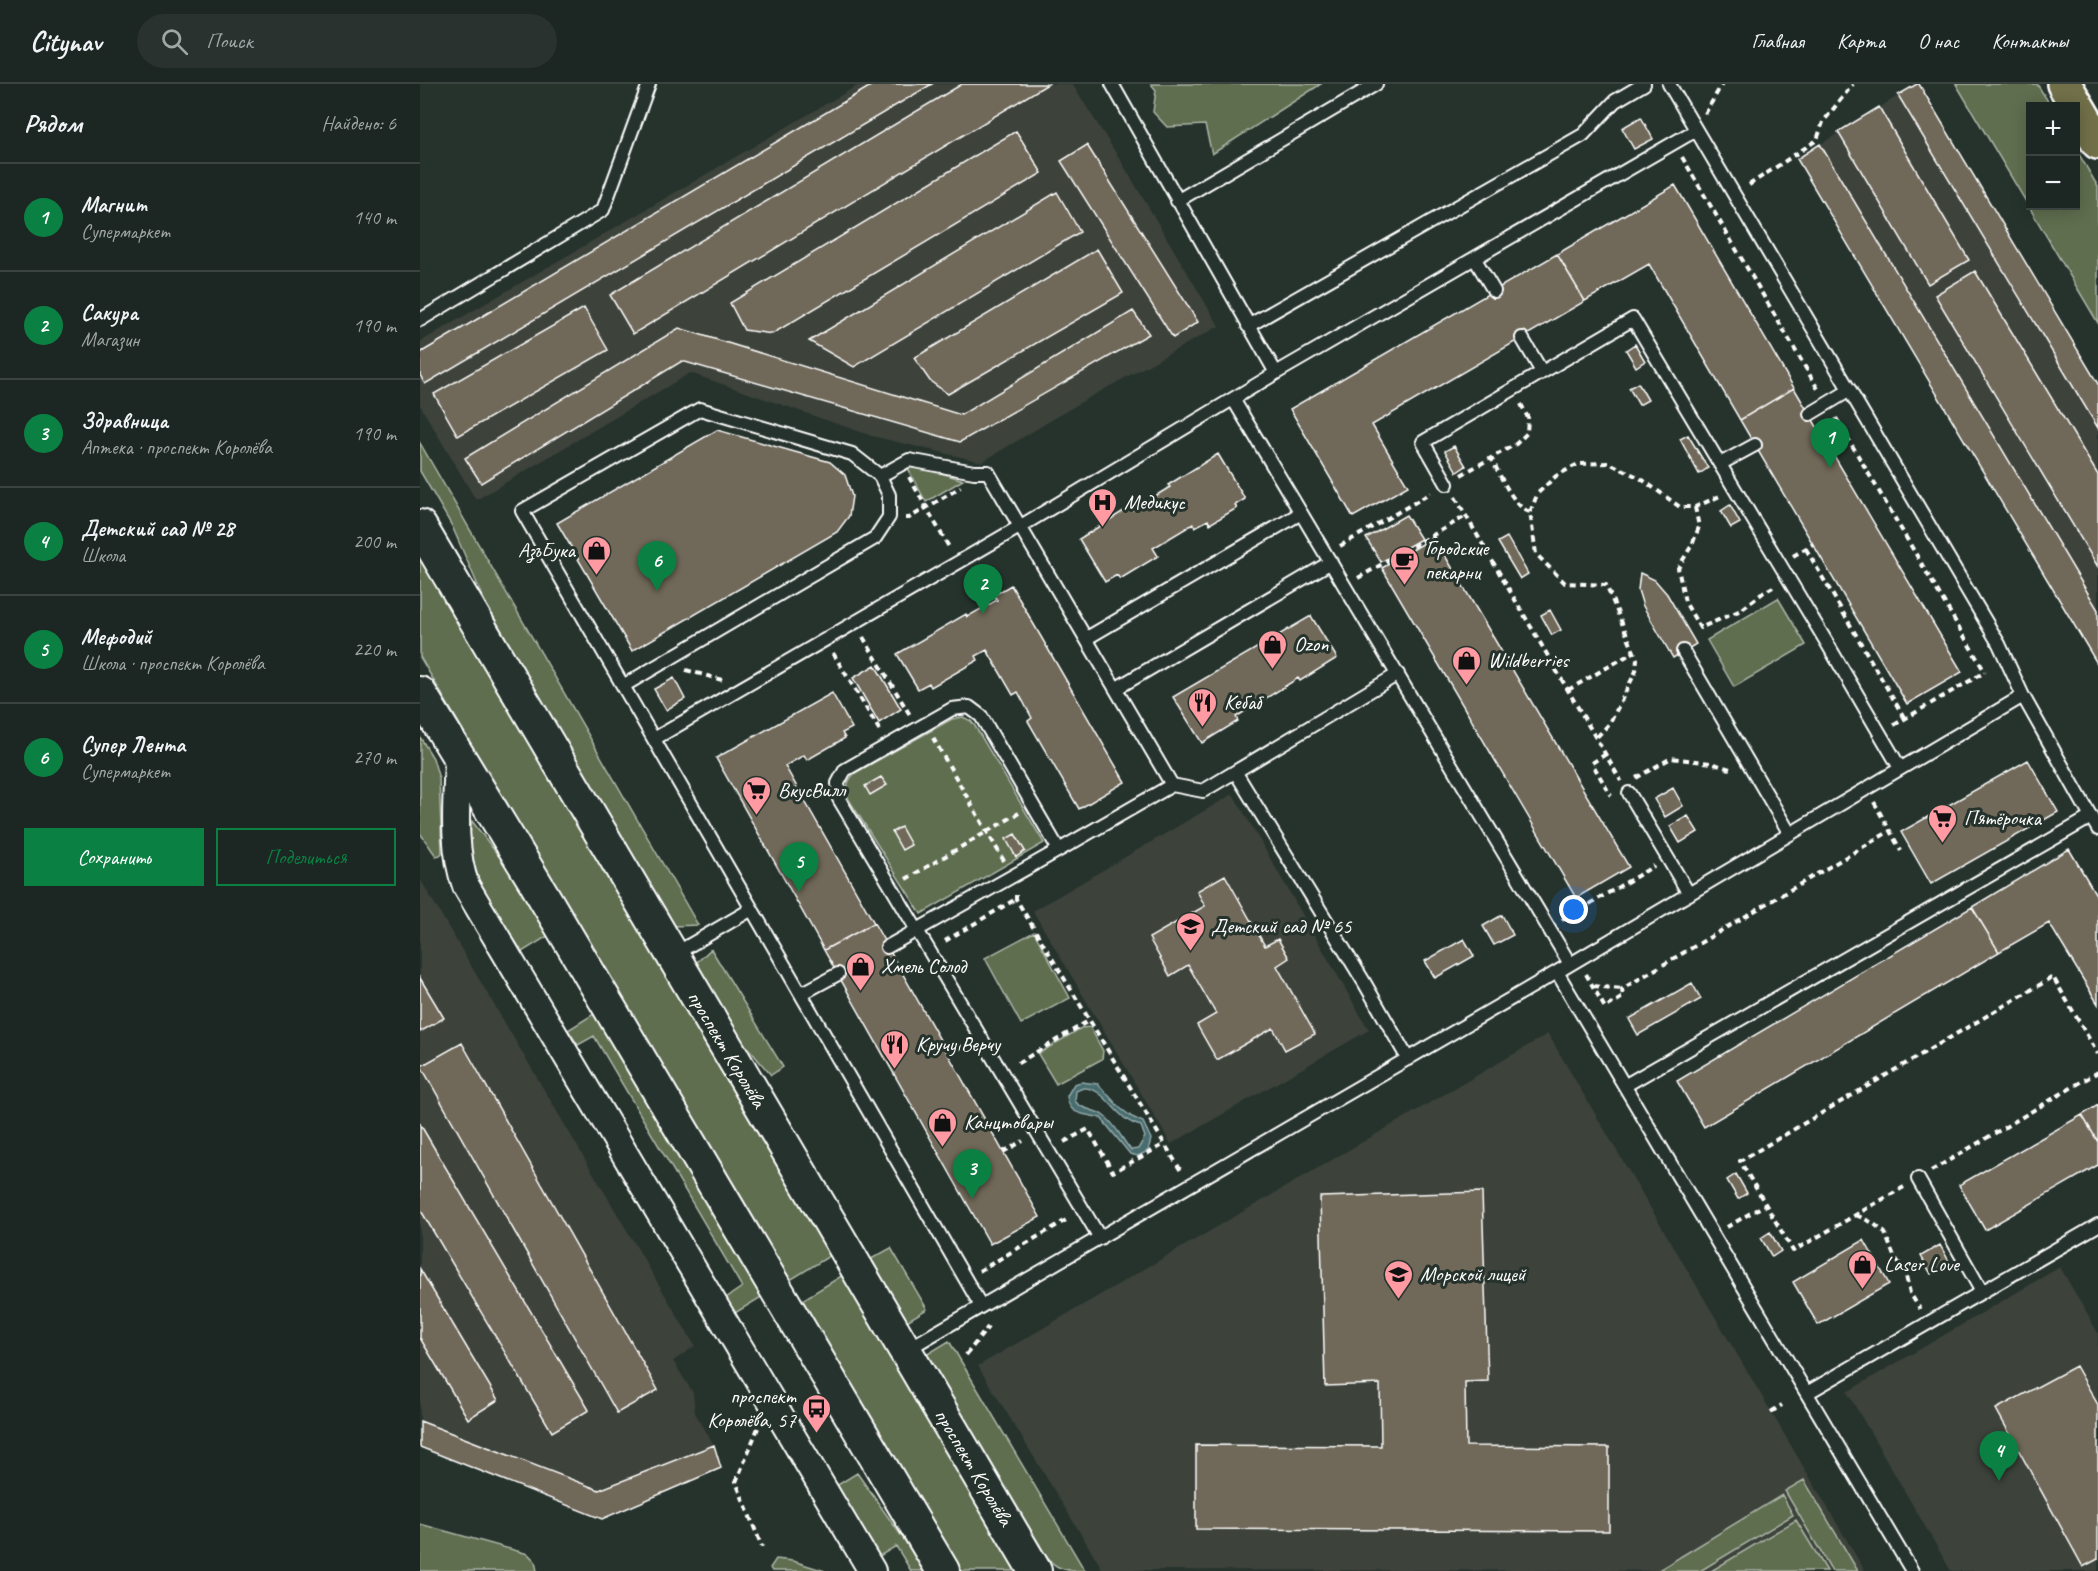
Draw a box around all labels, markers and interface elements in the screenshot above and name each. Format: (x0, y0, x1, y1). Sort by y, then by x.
search box (137, 14, 557, 68)
text: Citynav (30, 24, 101, 59)
icon: search (158, 25, 191, 58)
text: Поиск (206, 27, 253, 55)
text: Главная (1751, 28, 1804, 54)
text: Карта (1837, 28, 1885, 54)
text: О нас (1918, 28, 1959, 54)
text: Контакты (1992, 28, 2068, 54)
map controls (2026, 102, 2080, 210)
button: + (2026, 102, 2080, 156)
text: Рядом (24, 107, 82, 140)
text: Найдено: 6 (321, 111, 396, 136)
button: − (2026, 156, 2080, 210)
text: Магнит (81, 191, 147, 219)
text: 1 (39, 205, 48, 230)
text: 140 m (353, 205, 396, 230)
text: Супермаркет (81, 219, 170, 244)
text: Сакура (81, 299, 138, 327)
text: 2 (39, 313, 48, 338)
text: 190 m (353, 313, 396, 338)
text: Магазин (81, 327, 139, 352)
text: Здравница (81, 407, 168, 435)
pin: 1 (1810, 418, 1850, 468)
text: 3 (39, 421, 48, 446)
text: 190 m (353, 421, 396, 446)
text: Аптека · проспект Королёва (81, 435, 272, 460)
hospital icon: Медикус (1087, 486, 1119, 528)
place label: Медикус (1124, 489, 1186, 515)
text: Детский сад № 28 (81, 515, 234, 543)
text: 4 (39, 529, 48, 554)
text: 200 m (353, 529, 396, 554)
shop icon: АзъБука (580, 534, 612, 576)
place label: Городские пекарни (1425, 535, 1490, 585)
place label: АзъБука (518, 537, 577, 564)
pin: 6 (638, 542, 676, 591)
text: Школа (81, 543, 125, 568)
cafe icon: Городские пекарни (1388, 544, 1420, 586)
pin: 2 (964, 564, 1002, 614)
text: Мефодий (81, 623, 152, 651)
shop icon: Ozon (1257, 628, 1289, 670)
place label: Ozon (1294, 631, 1329, 657)
text: 5 (39, 637, 48, 662)
text: 220 m (353, 637, 396, 662)
shop icon: Wildberries (1451, 644, 1483, 686)
place label: Wildberries (1488, 647, 1570, 673)
text: Школа · проспект Королёва (81, 651, 265, 676)
restaurant icon: Кебаб (1187, 686, 1219, 728)
place label: Кебаб (1224, 689, 1264, 715)
text: Супер Лента (81, 731, 185, 759)
text: 6 (39, 745, 48, 770)
text: 270 m (353, 745, 396, 770)
text: Супермаркет (81, 759, 170, 784)
supermarket icon: ВкусВилл (741, 774, 773, 816)
place label: ВкусВилл (778, 777, 847, 803)
supermarket icon: Пятёрочка (1927, 802, 1959, 844)
place label: Пятёрочка (1964, 805, 2043, 831)
button: Сохранить (24, 828, 204, 886)
button: Поделиться (216, 828, 396, 886)
pin: 5 (780, 842, 818, 892)
your location (1559, 895, 1588, 924)
school or university icon: Детский сад № 65 (1174, 910, 1206, 952)
place label: Детский сад № 65 (1211, 913, 1353, 939)
shop icon: Хмель Солод (844, 950, 876, 992)
place label: Хмель Солод (881, 953, 968, 979)
street label: проспект Королёва (682, 986, 773, 1114)
restaurant icon: Кручу Верчу (879, 1028, 911, 1070)
place label: Кручу Верчу (916, 1031, 1002, 1057)
shop icon: Канцтовары (927, 1106, 959, 1148)
place label: Канцтовары (964, 1109, 1055, 1135)
pin: 3 (952, 1150, 992, 1199)
shop icon: Laser Love (1847, 1248, 1879, 1290)
place label: Laser Love (1884, 1251, 1961, 1277)
school or university icon: Морской лицей (1383, 1258, 1415, 1300)
place label: Морской лицей (1420, 1261, 1527, 1287)
place label: проспект Королёва, 57 (708, 1383, 798, 1433)
bus stop icon: проспект Королёва, 57 (801, 1392, 833, 1434)
street label: проспект Королёва (929, 1404, 1020, 1532)
pin: 4 (1980, 1432, 2018, 1481)

